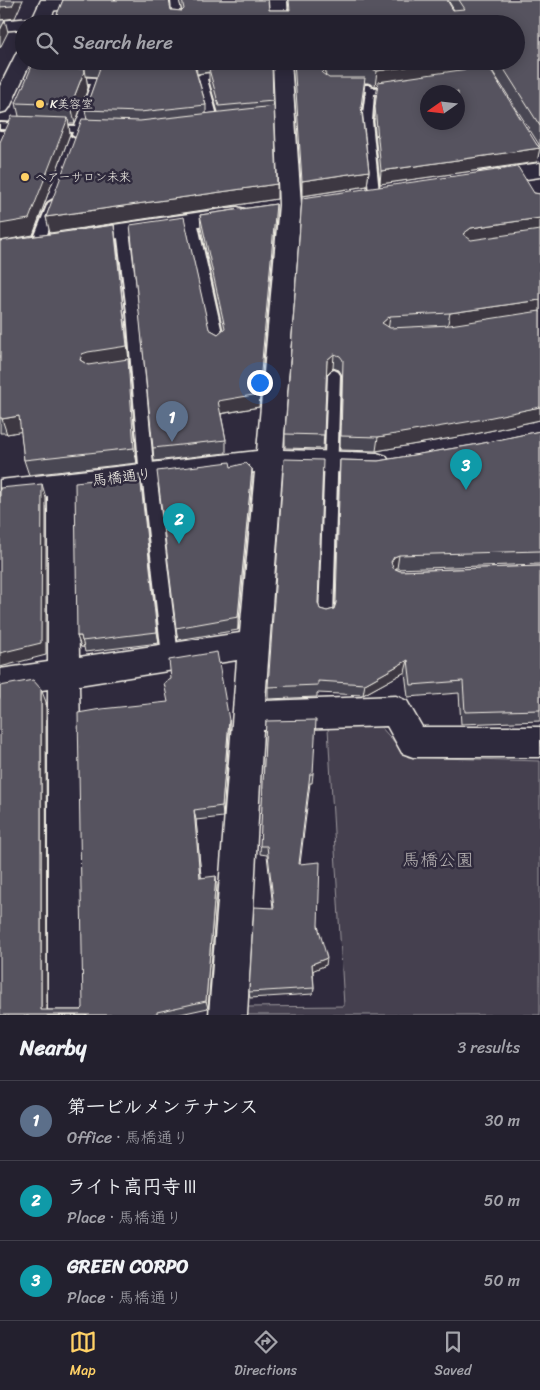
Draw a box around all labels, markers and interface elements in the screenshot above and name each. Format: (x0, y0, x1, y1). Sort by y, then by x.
search box (15, 15, 525, 70)
text: Search here (73, 26, 173, 59)
icon: search (33, 29, 61, 57)
north arrow (420, 85, 465, 130)
place label: K美容室 (50, 93, 93, 115)
marker: K美容室 (34, 98, 46, 110)
place label: ヘアーサロン未来 (35, 166, 131, 188)
marker: ヘアーサロン未来 (19, 171, 31, 183)
your location (247, 370, 273, 396)
pin: 1 (156, 401, 188, 442)
pin: 3 (450, 449, 482, 490)
street label: 馬橋通り (91, 460, 153, 494)
pin: 2 (163, 503, 195, 544)
park label: 馬橋公園 (402, 844, 474, 876)
text: Nearby (20, 1029, 86, 1067)
text: 3 results (457, 1033, 520, 1062)
text: 第一ビルメンテナンス (67, 1090, 258, 1123)
text: 1 (33, 1106, 39, 1135)
text: 30 m (485, 1106, 520, 1135)
text: Office · 馬橋通り (67, 1123, 189, 1152)
text: ライト高円寺Ⅲ (67, 1170, 200, 1203)
text: 2 (31, 1186, 41, 1215)
text: 50 m (484, 1186, 520, 1215)
text: Place · 馬橋通り (67, 1203, 182, 1232)
text: GREEN CORPO (67, 1250, 189, 1283)
text: 3 (32, 1266, 40, 1295)
text: 50 m (484, 1266, 520, 1295)
text: Place · 馬橋通り (67, 1283, 182, 1312)
tab: Map (69, 1328, 97, 1383)
tab: Directions (234, 1328, 297, 1383)
tab: Saved (434, 1328, 471, 1383)

